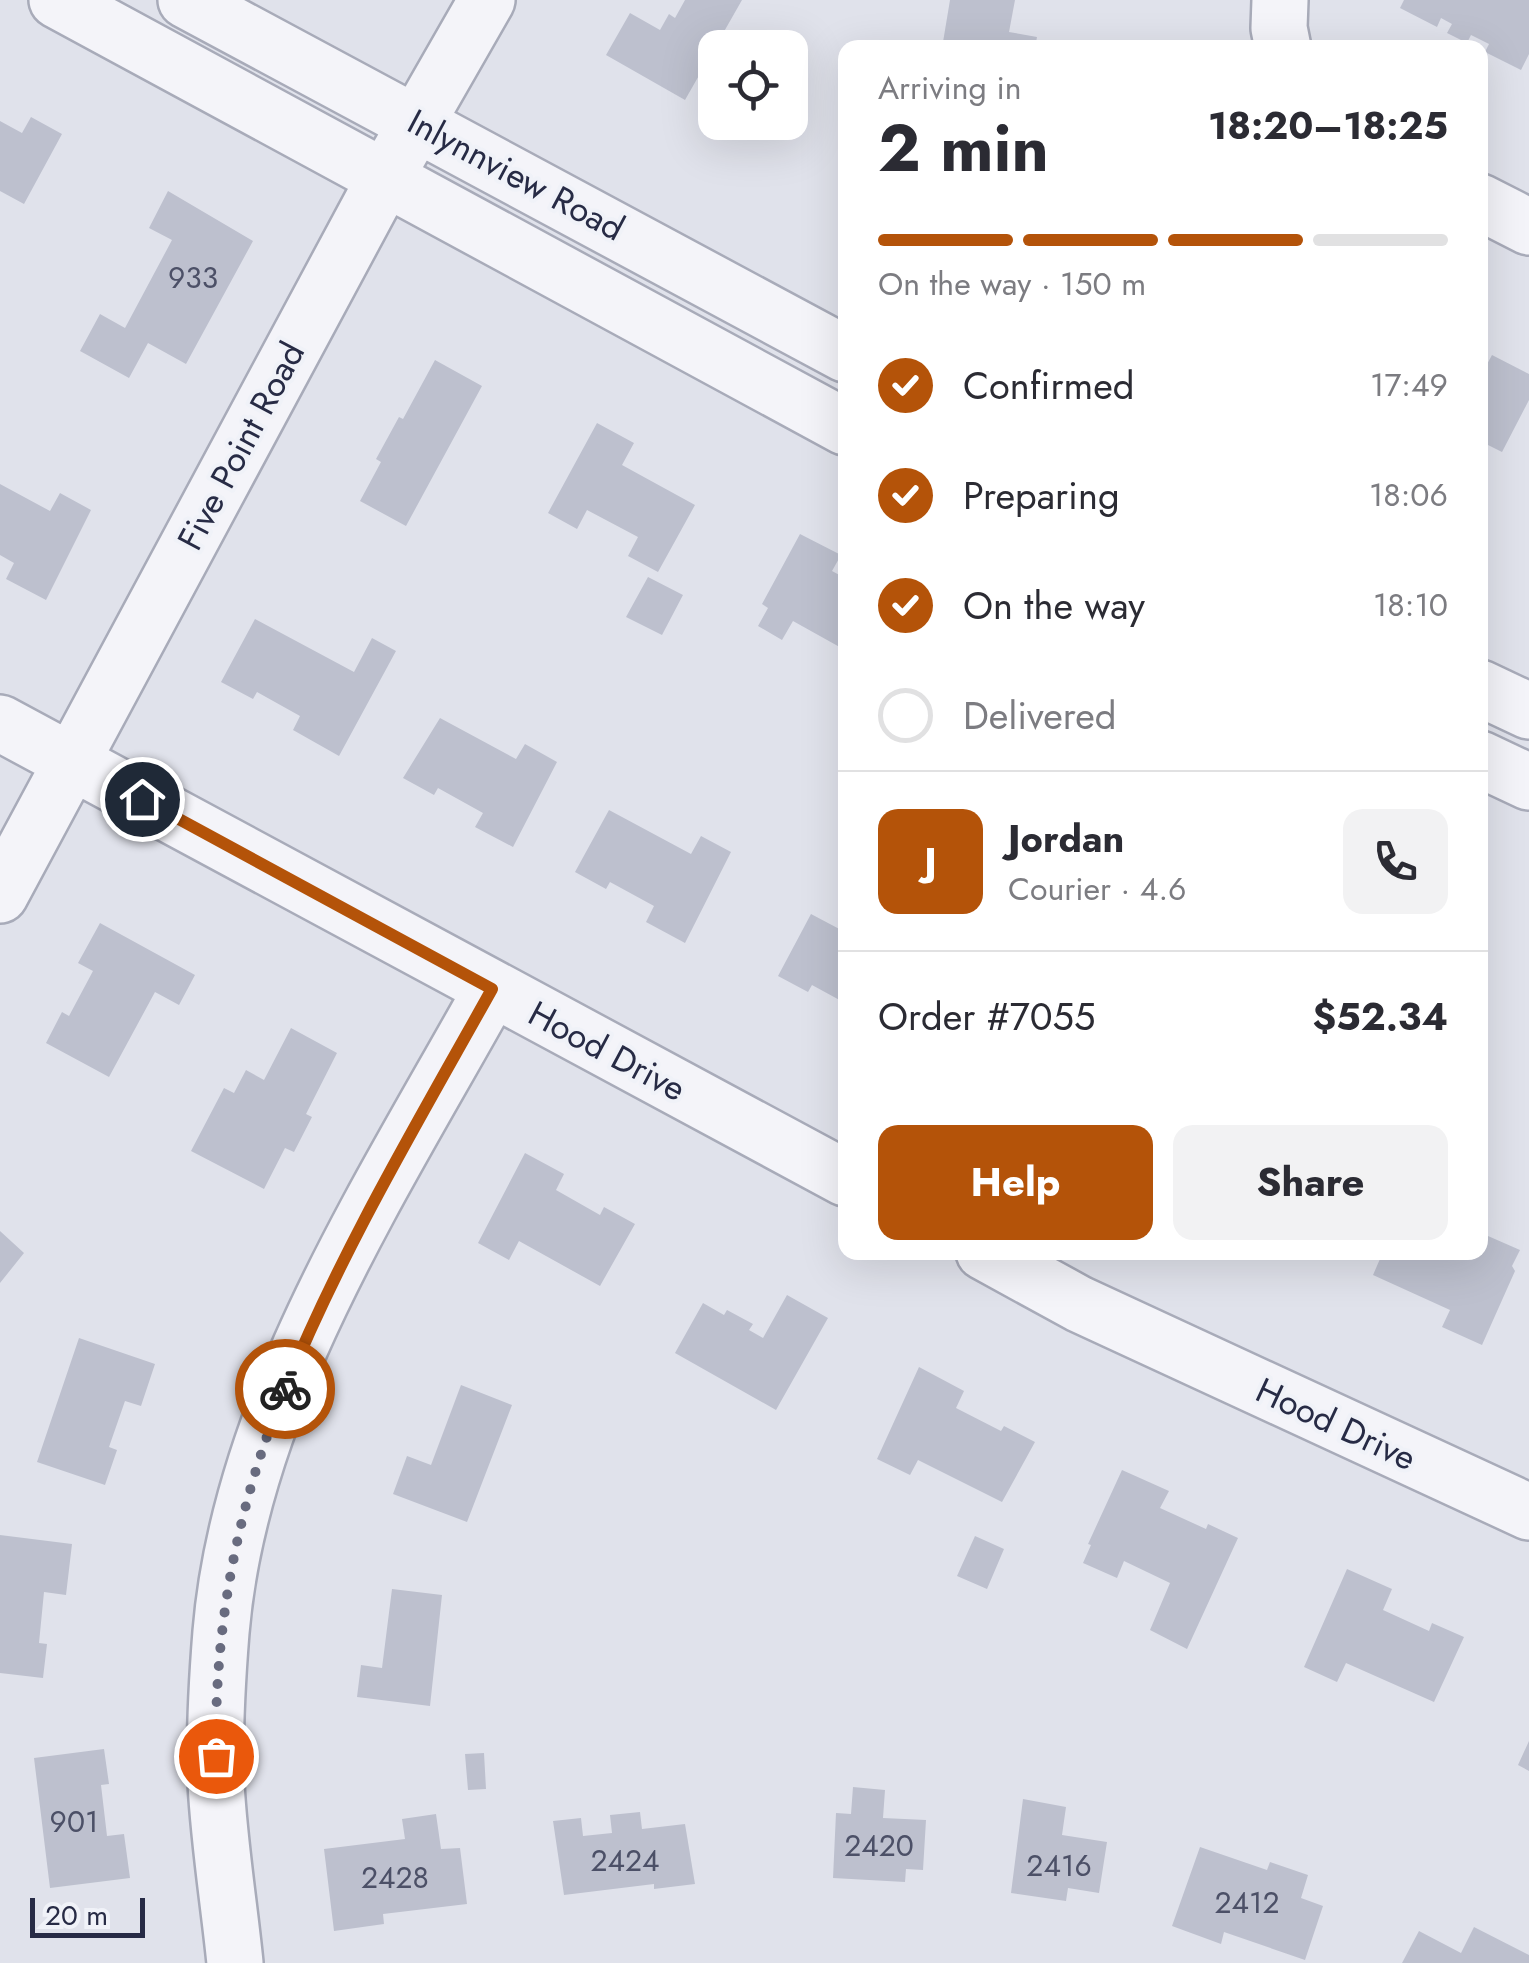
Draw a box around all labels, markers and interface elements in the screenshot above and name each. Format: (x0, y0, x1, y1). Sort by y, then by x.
map controls (698, 30, 808, 140)
button: locate (698, 30, 808, 140)
text: Arriving in (878, 65, 1022, 111)
street label: Inlynnview Road (399, 97, 633, 253)
text: 18:20–18:25 (1208, 98, 1448, 153)
text: 2 min (878, 101, 1049, 195)
house number: 933 (168, 256, 218, 299)
text: On the way · 150 m (878, 261, 1146, 307)
street label: Five Point Road (165, 333, 317, 559)
icon: check (878, 358, 933, 413)
text: Confirmed (963, 358, 1134, 413)
text: 17:49 (1370, 362, 1448, 408)
icon: check (878, 468, 933, 523)
text: Preparing (963, 468, 1120, 523)
text: 18:06 (1369, 472, 1448, 518)
icon: check (878, 578, 933, 633)
text: On the way (963, 578, 1145, 633)
text: 18:10 (1373, 582, 1448, 628)
text: Delivered (963, 688, 1116, 743)
pin (100, 757, 185, 842)
icon: home (115, 772, 170, 827)
button: phone (1343, 809, 1448, 914)
text: Jordan (1008, 811, 1124, 866)
text: J (924, 834, 937, 889)
text: Courier · 4.6 (1008, 866, 1186, 912)
street label: Hood Drive (520, 989, 694, 1113)
text: Order #7055 (878, 989, 1095, 1044)
text: $52.34 (1313, 989, 1448, 1044)
button: Help (878, 1125, 1153, 1240)
button: Share (1173, 1125, 1448, 1240)
courier (235, 1339, 335, 1439)
icon: bike (258, 1362, 313, 1417)
street label: Hood Drive (1248, 1365, 1424, 1483)
pin (174, 1714, 259, 1799)
icon: bag (189, 1729, 244, 1784)
house number: 901 (50, 1800, 98, 1843)
house number: 2420 (844, 1824, 914, 1867)
house number: 2424 (590, 1839, 660, 1882)
house number: 2416 (1026, 1844, 1092, 1887)
house number: 2428 (361, 1856, 429, 1899)
house number: 2412 (1214, 1881, 1280, 1924)
scale bar (30, 1893, 145, 1938)
text: 20 m (45, 1895, 108, 1936)

